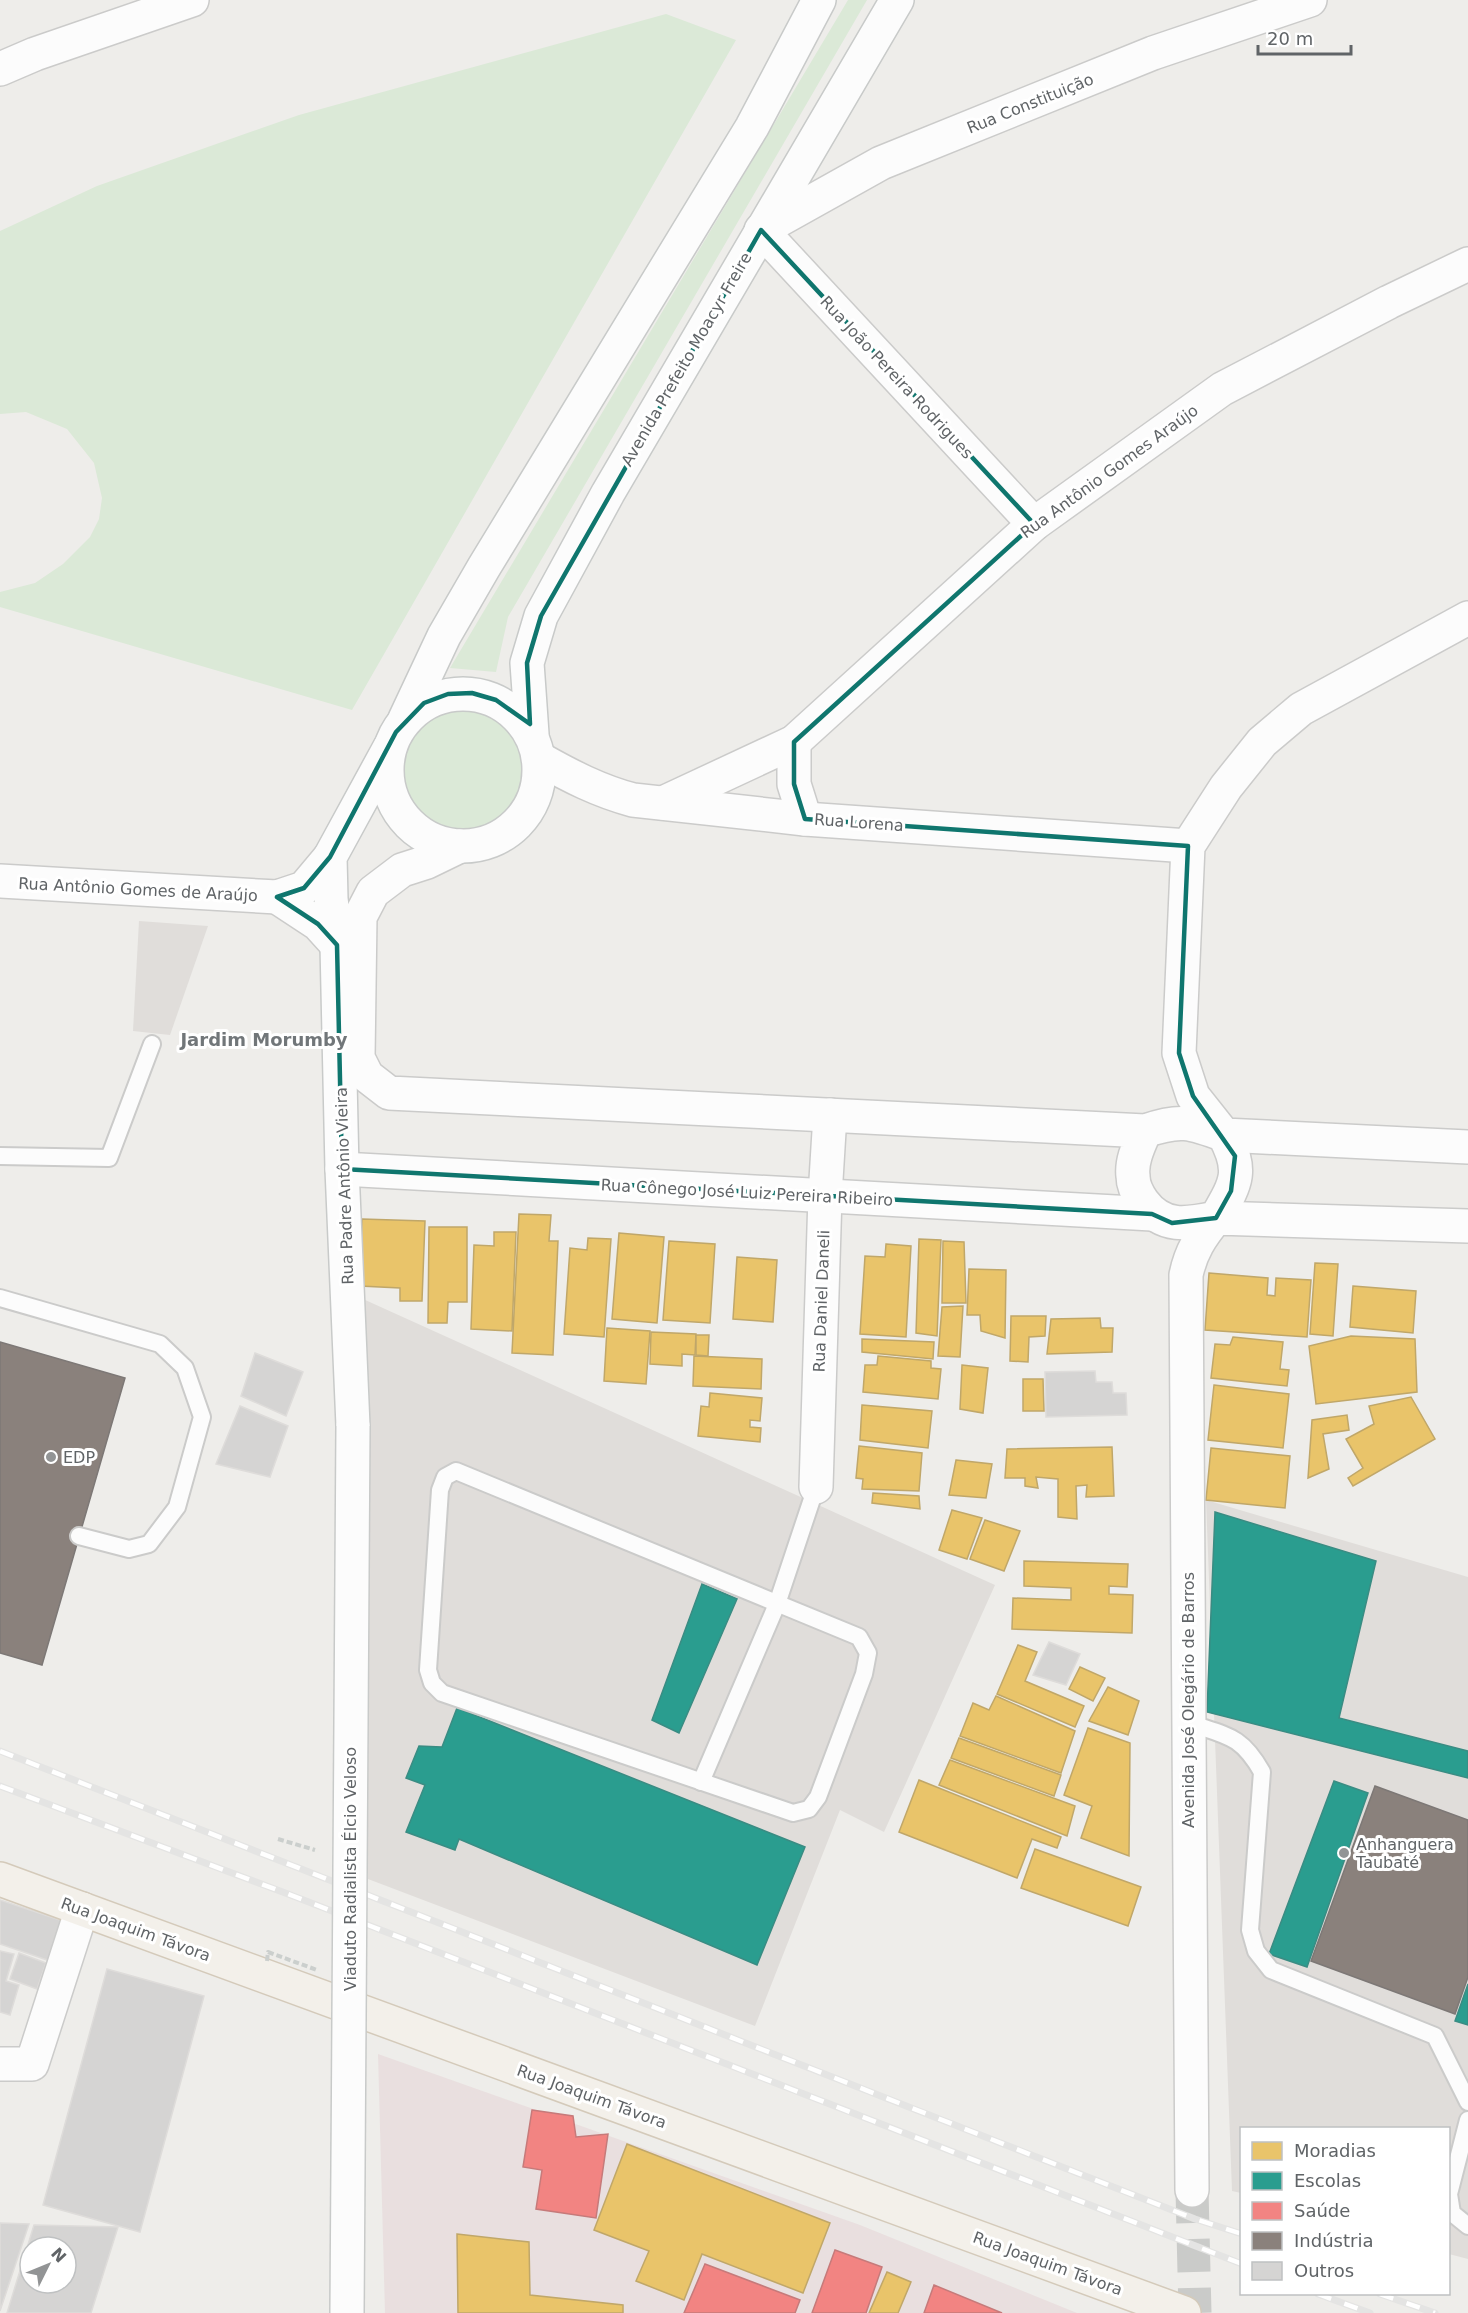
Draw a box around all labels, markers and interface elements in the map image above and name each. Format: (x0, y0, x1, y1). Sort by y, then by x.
scale bar (1258, 18, 1351, 56)
text: 20 m (1267, 28, 1313, 49)
street label: Rua Constituição (964, 69, 1096, 138)
street label: Avenida Prefeito Moacyr Freire (617, 249, 756, 469)
street label: Rua João Pereira Rodrigues (816, 292, 977, 463)
street label: Rua Antônio Gomes Araújo (1017, 401, 1202, 542)
street label: Rua Lorena (813, 810, 904, 835)
street label: Rua Antônio Gomes de Araújo (18, 874, 258, 905)
district label: Jardim Morumby (178, 1029, 348, 1050)
street label: Rua Padre Antônio Vieira (332, 1087, 357, 1285)
street label: Rua Cônego José Luiz Pereira Ribeiro (600, 1175, 894, 1210)
street label: Rua Daniel Daneli (810, 1229, 833, 1373)
place label: EDP (63, 1448, 95, 1467)
marker: EDP (44, 1450, 58, 1464)
street label: Avenida José Olegário de Barros (1179, 1572, 1198, 1828)
street label: Viaduto Radialista Élcio Veloso (341, 1747, 360, 1991)
place label: Anhanguera Taubaté (1355, 1835, 1454, 1872)
marker: Anhanguera Taubaté (1337, 1846, 1351, 1860)
street label: Rua Joaquim Távora (58, 1894, 213, 1965)
street label: Rua Joaquim Távora (514, 2061, 669, 2132)
legend (1240, 2127, 1450, 2295)
text: Moradias (1294, 2140, 1376, 2161)
text: Escolas (1294, 2170, 1361, 2191)
text: Saúde (1294, 2200, 1350, 2221)
street label: Rua Joaquim Távora (970, 2228, 1125, 2299)
text: Indústria (1294, 2230, 1373, 2251)
north arrow (18, 2235, 78, 2295)
text: N (47, 2244, 70, 2266)
text: Outros (1294, 2260, 1354, 2281)

